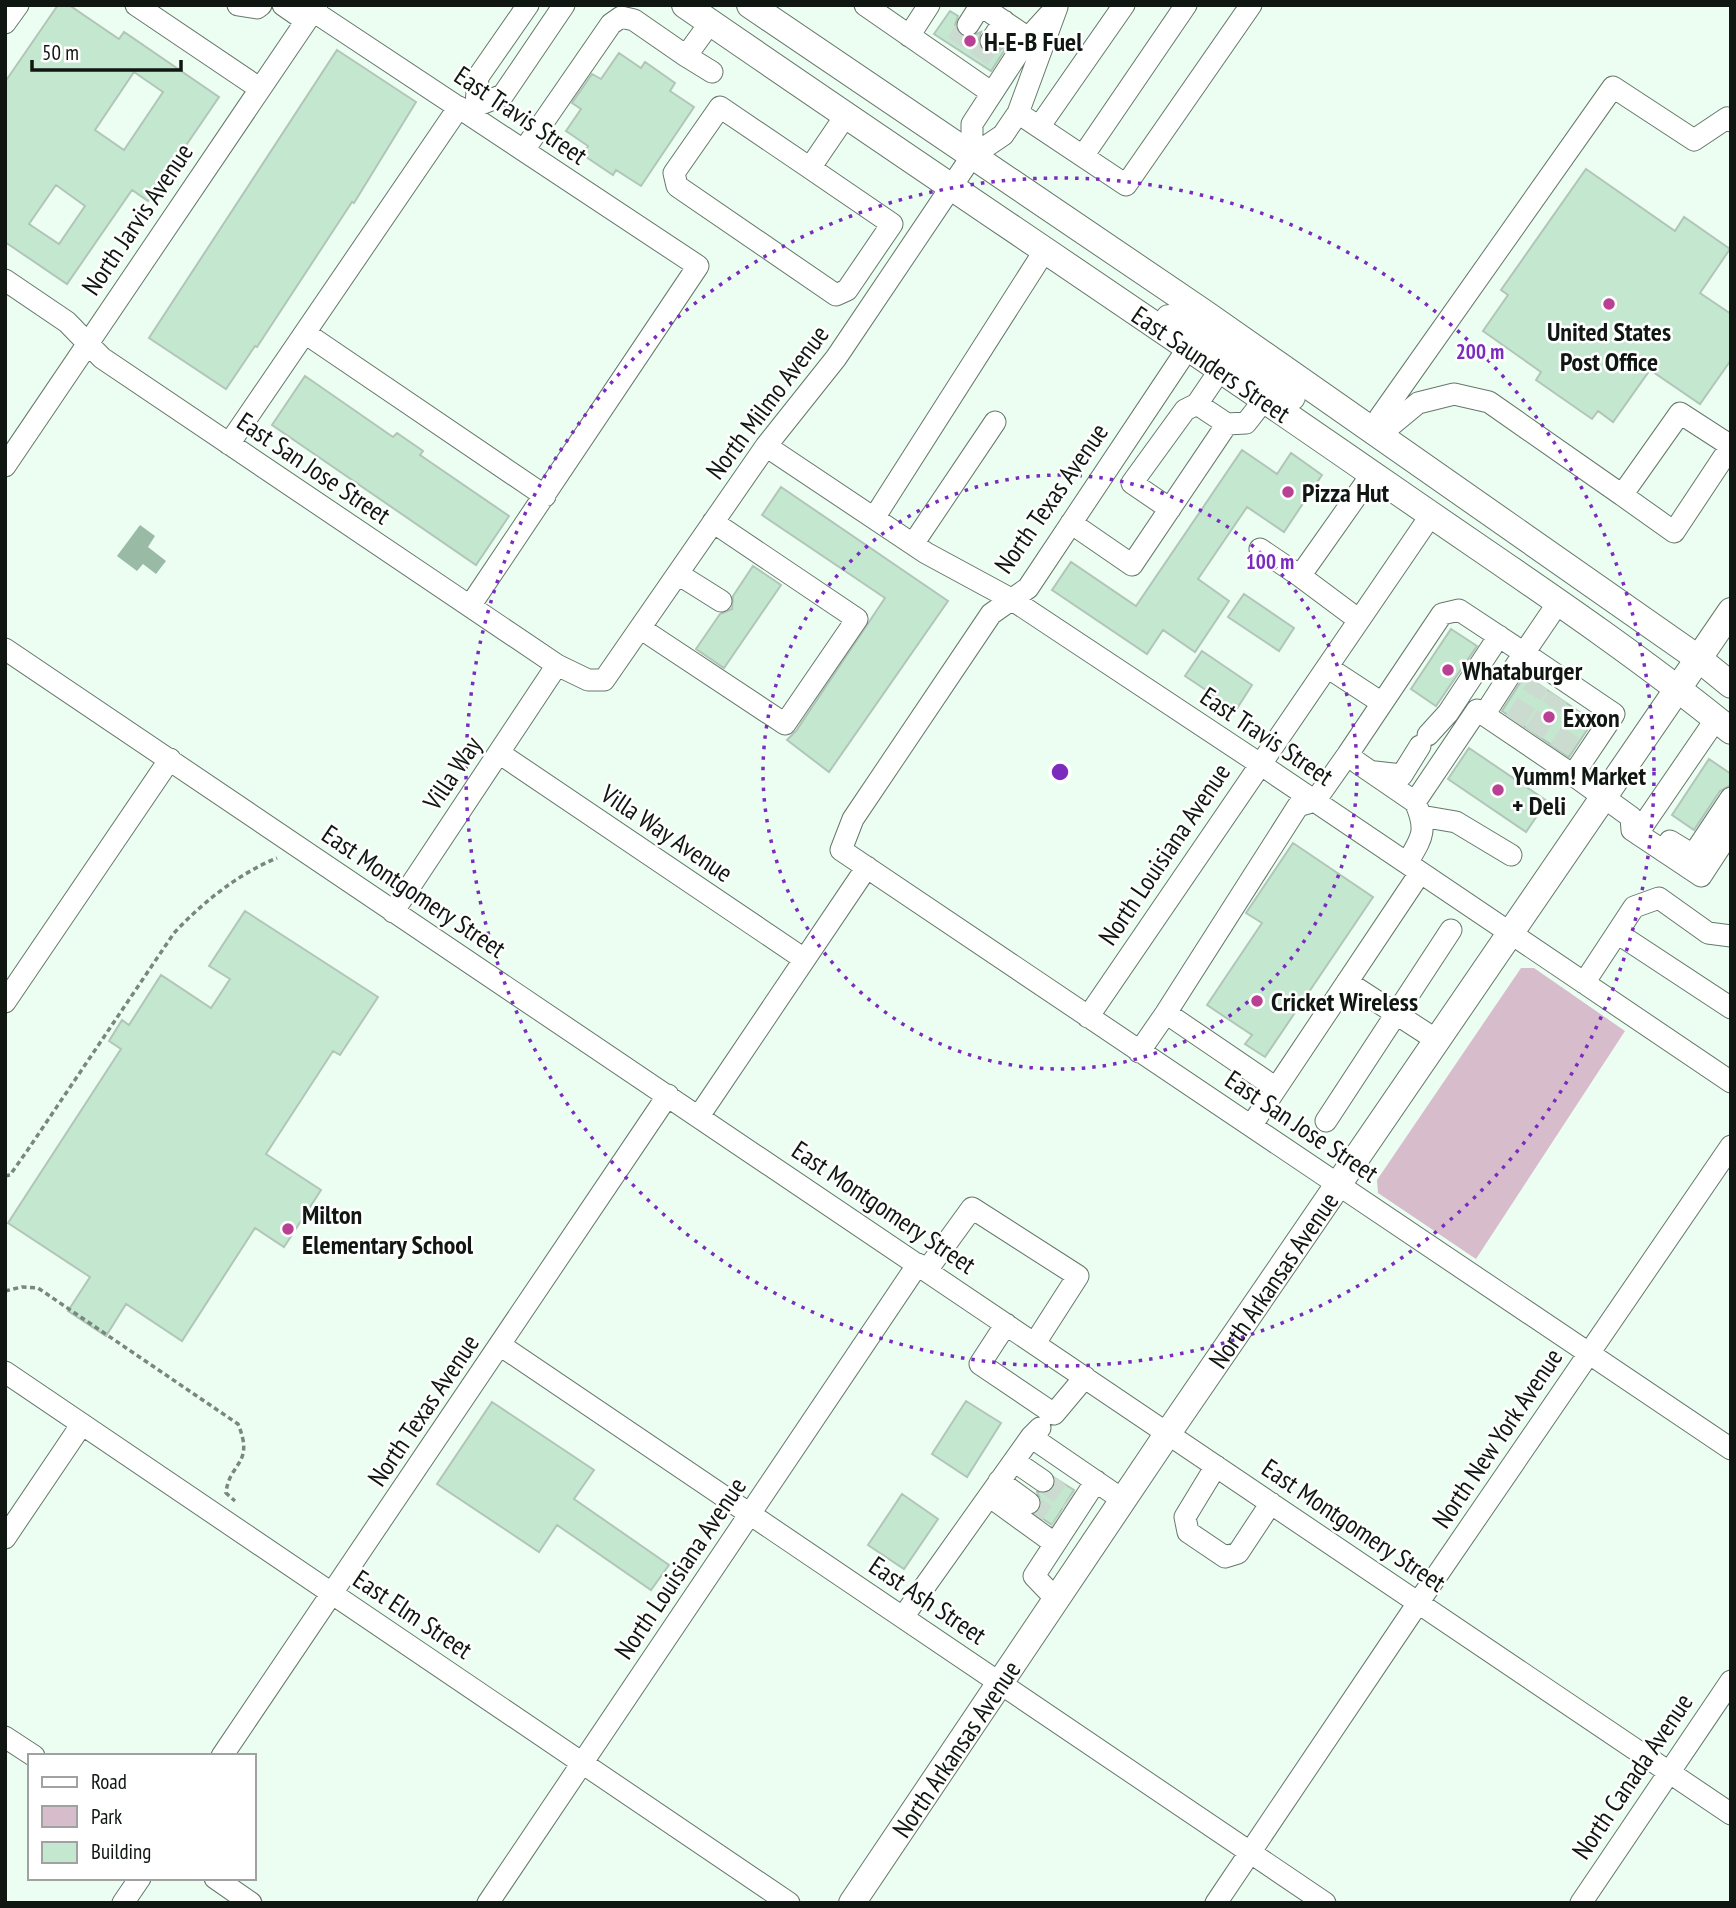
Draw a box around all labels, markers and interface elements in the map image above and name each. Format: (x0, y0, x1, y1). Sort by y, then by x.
place label: H-E-B Fuel (984, 25, 1083, 58)
scale bar (32, 28, 180, 72)
marker: H-E-B Fuel (962, 33, 978, 49)
text: 50 m (42, 39, 79, 66)
street label: East Travis Street (448, 59, 594, 171)
street label: North Jarvis Avenue (74, 137, 200, 301)
marker: United States Post Office (1601, 296, 1617, 312)
street label: East Saunders Street (1126, 298, 1297, 429)
place label: United States Post Office (1547, 315, 1671, 378)
street label: North Milmo Avenue (698, 319, 836, 485)
text: 200 m (1456, 338, 1504, 365)
street label: East San Jose Street (231, 405, 397, 531)
street label: North Texas Avenue (987, 416, 1115, 580)
place label: Pizza Hut (1302, 476, 1390, 509)
marker: Pizza Hut (1280, 484, 1296, 500)
text: 100 m (1246, 548, 1294, 575)
place label: Whataburger (1461, 654, 1583, 687)
marker: Whataburger (1440, 662, 1456, 678)
street label: East Travis Street (1194, 680, 1340, 792)
place label: Exxon (1563, 701, 1620, 734)
marker: Exxon (1541, 709, 1557, 725)
street label: Villa Way (415, 730, 489, 817)
street label: North Louisiana Avenue (1091, 757, 1237, 951)
place label: Yumm! Market + Deli (1511, 759, 1646, 822)
centre of rings (1048, 760, 1072, 784)
street label: Villa Way Avenue (594, 776, 739, 889)
marker: Yumm! Market + Deli (1490, 782, 1506, 798)
street label: East Montgomery Street (316, 817, 512, 965)
place label: Cricket Wireless (1271, 985, 1418, 1018)
marker: Cricket Wireless (1249, 993, 1265, 1009)
street label: East San Jose Street (1219, 1063, 1385, 1189)
street label: East Montgomery Street (786, 1133, 982, 1281)
street label: North Arkansas Avenue (1201, 1185, 1345, 1374)
place label: Milton Elementary School (302, 1198, 474, 1261)
marker: Milton Elementary School (280, 1221, 296, 1237)
street label: North Texas Avenue (360, 1328, 486, 1492)
street label: North New York Avenue (1425, 1342, 1569, 1534)
street label: East Montgomery Street (1256, 1451, 1452, 1599)
street label: North Louisiana Avenue (607, 1471, 753, 1665)
street label: East Ash Street (863, 1549, 993, 1651)
street label: East Elm Street (347, 1562, 479, 1666)
street label: North Arkansas Avenue (885, 1654, 1027, 1843)
street label: North Canada Avenue (1564, 1687, 1700, 1865)
legend (28, 1754, 256, 1880)
text: Road (91, 1768, 127, 1795)
text: Park (91, 1803, 122, 1830)
text: Building (91, 1838, 151, 1865)

